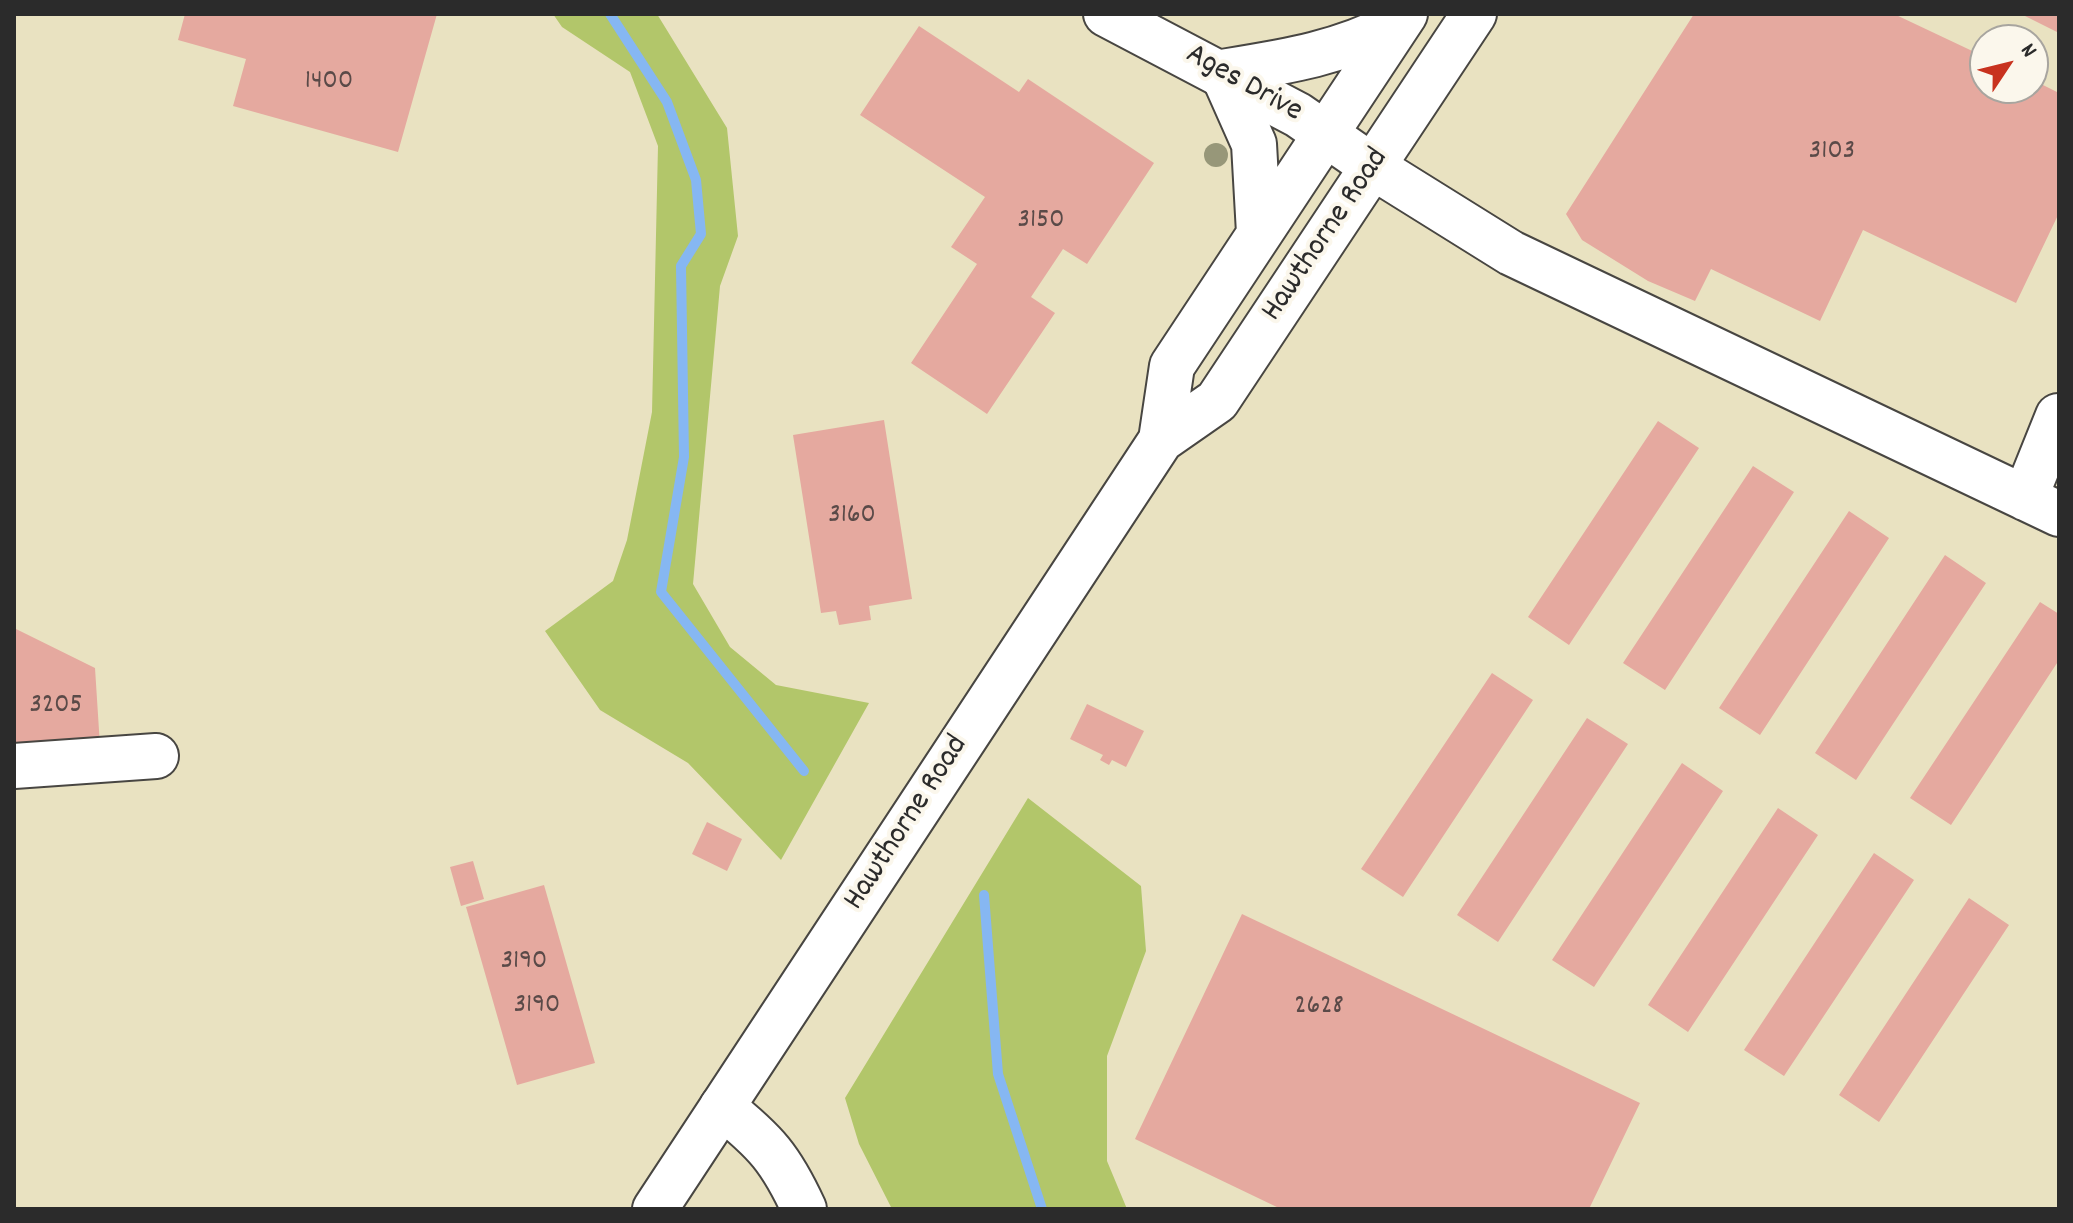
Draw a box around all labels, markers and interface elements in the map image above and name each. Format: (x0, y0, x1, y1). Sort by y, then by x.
north arrow (1969, 24, 2049, 104)
street label: Ages Drive (1178, 37, 1308, 133)
text: N (2012, 38, 2043, 64)
house number: 1400 (305, 66, 353, 100)
house number: 3103 (1809, 136, 1855, 170)
street label: Hawthorne Road (1255, 142, 1399, 330)
house number: 3150 (1018, 205, 1064, 239)
house number: 3160 (828, 500, 876, 534)
house number: 3205 (30, 690, 82, 724)
street label: Hawthorne Road (837, 729, 979, 919)
house number: 3190 (501, 946, 547, 980)
house number: 3190 (514, 990, 560, 1024)
house number: 2628 (1294, 991, 1344, 1025)

